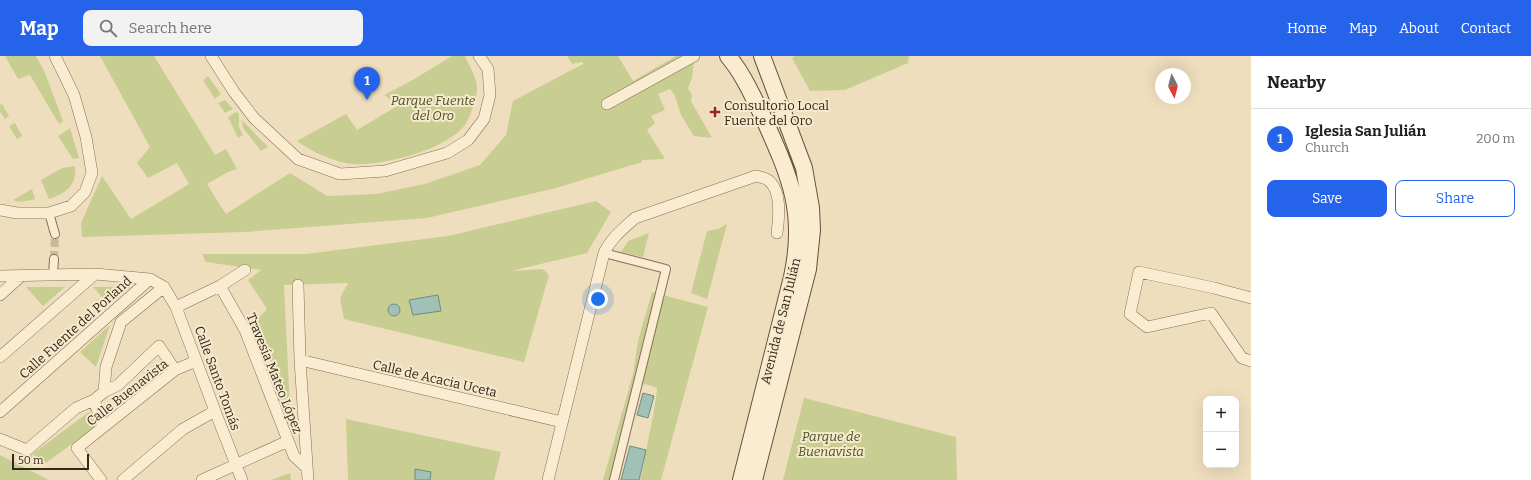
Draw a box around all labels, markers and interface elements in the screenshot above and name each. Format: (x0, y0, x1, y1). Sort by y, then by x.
search box (83, 10, 363, 46)
text: Map (20, 17, 59, 40)
icon: search (97, 17, 119, 39)
text: Search here (129, 19, 212, 37)
text: Home (1287, 20, 1327, 37)
text: Map (1349, 20, 1377, 37)
text: About (1399, 20, 1439, 37)
text: Contact (1461, 20, 1511, 37)
pin: 1 (354, 67, 380, 100)
north arrow (1155, 68, 1191, 104)
text: Nearby (1267, 72, 1326, 93)
park label: Parque Fuente del Oro (391, 93, 476, 123)
place label: Consultorio Local Fuente del Oro (724, 98, 829, 128)
marker: Consultorio Local Fuente del Oro (709, 106, 721, 118)
text: Iglesia San Julián (1305, 122, 1426, 140)
text: 1 (1277, 131, 1283, 146)
text: 200 m (1476, 131, 1515, 146)
text: Church (1305, 140, 1349, 155)
button: Save (1267, 180, 1387, 217)
button: Share (1395, 180, 1515, 217)
street label: Avenida de San Julián (758, 256, 804, 386)
street label: Calle Fuente del Porland (16, 273, 135, 382)
your location (588, 289, 608, 309)
street label: Travesía Mateo López (244, 311, 306, 436)
street label: Calle Santo Tomás (192, 324, 243, 432)
street label: Calle Buenavista (84, 356, 171, 429)
street label: Calle de Acacia Uceta (371, 357, 498, 400)
map controls (1203, 396, 1239, 468)
button: + (1203, 396, 1239, 432)
park label: Parque de Buenavista (798, 429, 864, 459)
button: − (1203, 432, 1239, 468)
scale bar (12, 452, 89, 471)
text: 50 m (18, 454, 44, 467)

